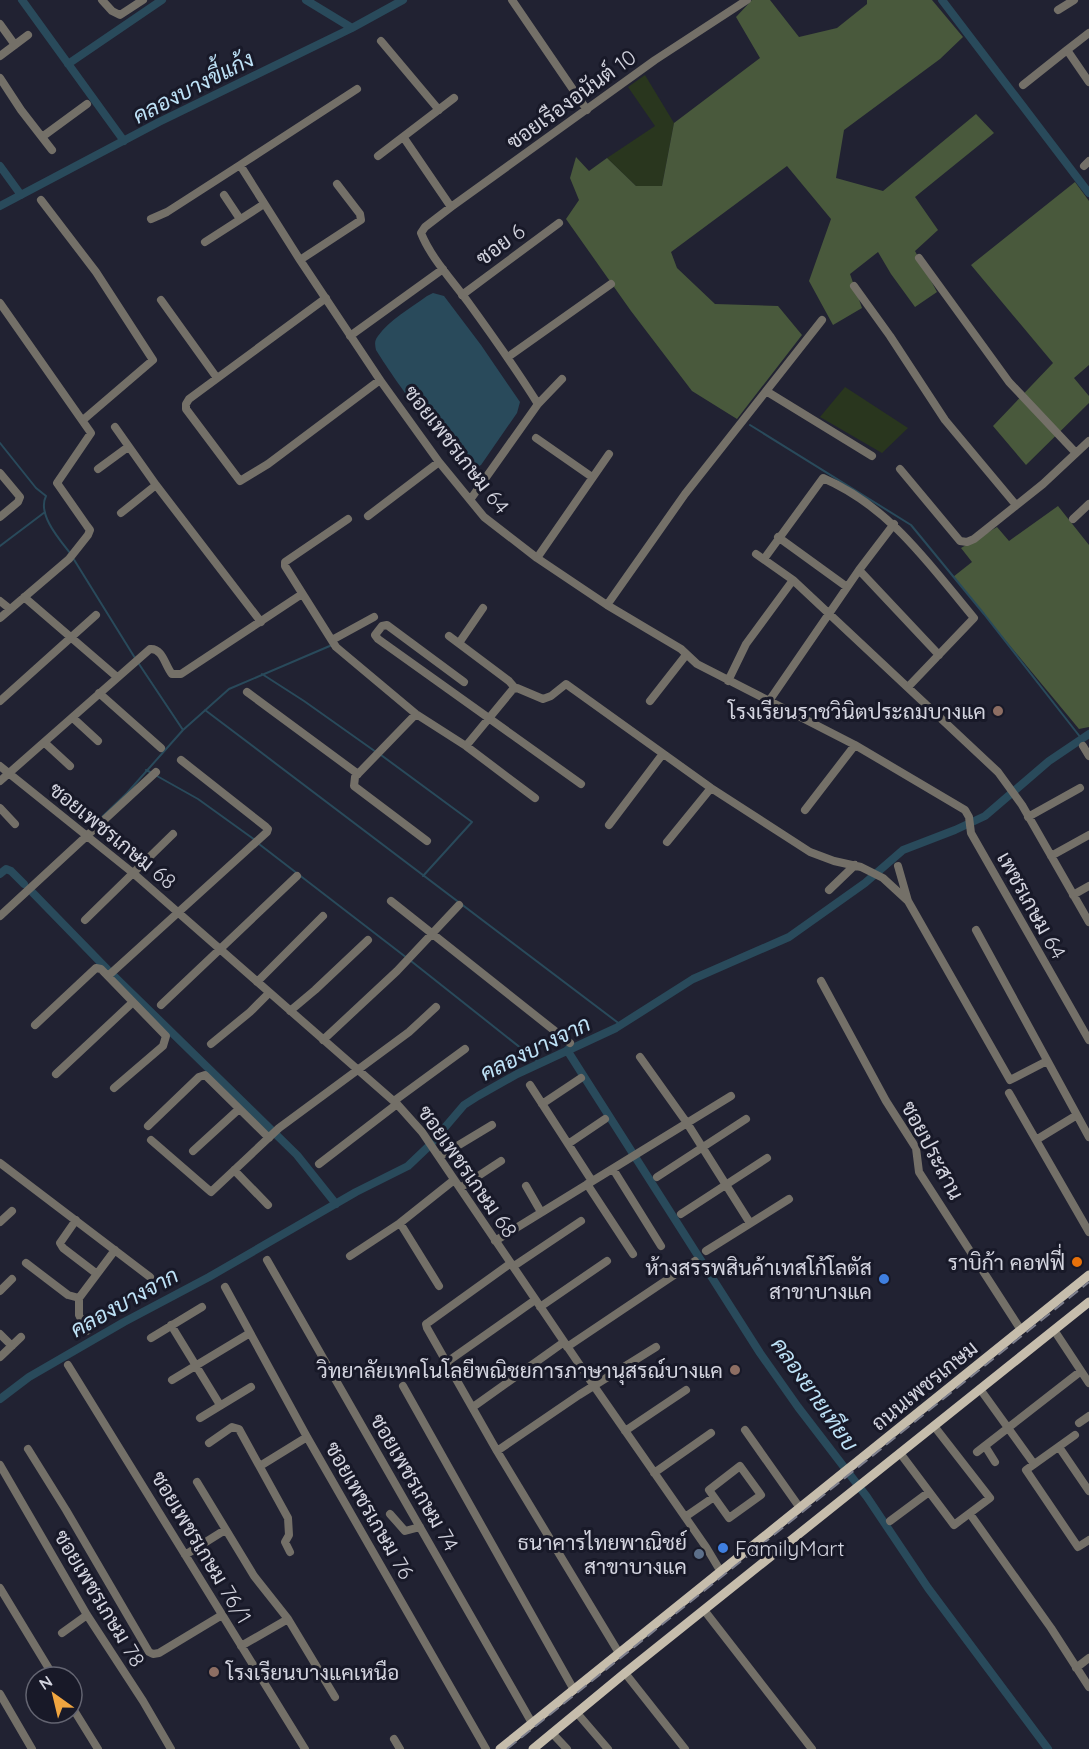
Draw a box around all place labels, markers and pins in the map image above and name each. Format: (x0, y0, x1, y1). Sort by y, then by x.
place label: โรงเรียนราชวินิตประถมบางแค (727, 698, 986, 724)
marker: โรงเรียนราชวินิตประถมบางแค (991, 704, 1005, 718)
place label: ราบิก้า คอฟฟี่ (948, 1243, 1065, 1275)
place label: ห้างสรรพสินค้าเทสโก้โลตัส สาขาบางแค (645, 1254, 872, 1304)
marker: ราบิก้า คอฟฟี่ (1070, 1255, 1084, 1269)
marker: ห้างสรรพสินค้าเทสโก้โลตัส สาขาบางแค (877, 1272, 891, 1286)
place label: วิทยาลัยเทคโนโลยีพณิชยการภาษานุสรณ์บางแค (317, 1357, 723, 1385)
marker: วิทยาลัยเทคโนโลยีพณิชยการภาษานุสรณ์บางแค (728, 1363, 742, 1377)
place label: ธนาคารไทยพาณิชย์ สาขาบางแค (518, 1529, 687, 1579)
place label: FamilyMart (735, 1535, 845, 1561)
marker: FamilyMart (716, 1541, 730, 1555)
marker: ธนาคารไทยพาณิชย์ สาขาบางแค (692, 1547, 706, 1561)
place label: โรงเรียนบางแคเหนือ (225, 1659, 399, 1685)
marker: โรงเรียนบางแคเหนือ (207, 1665, 221, 1679)

